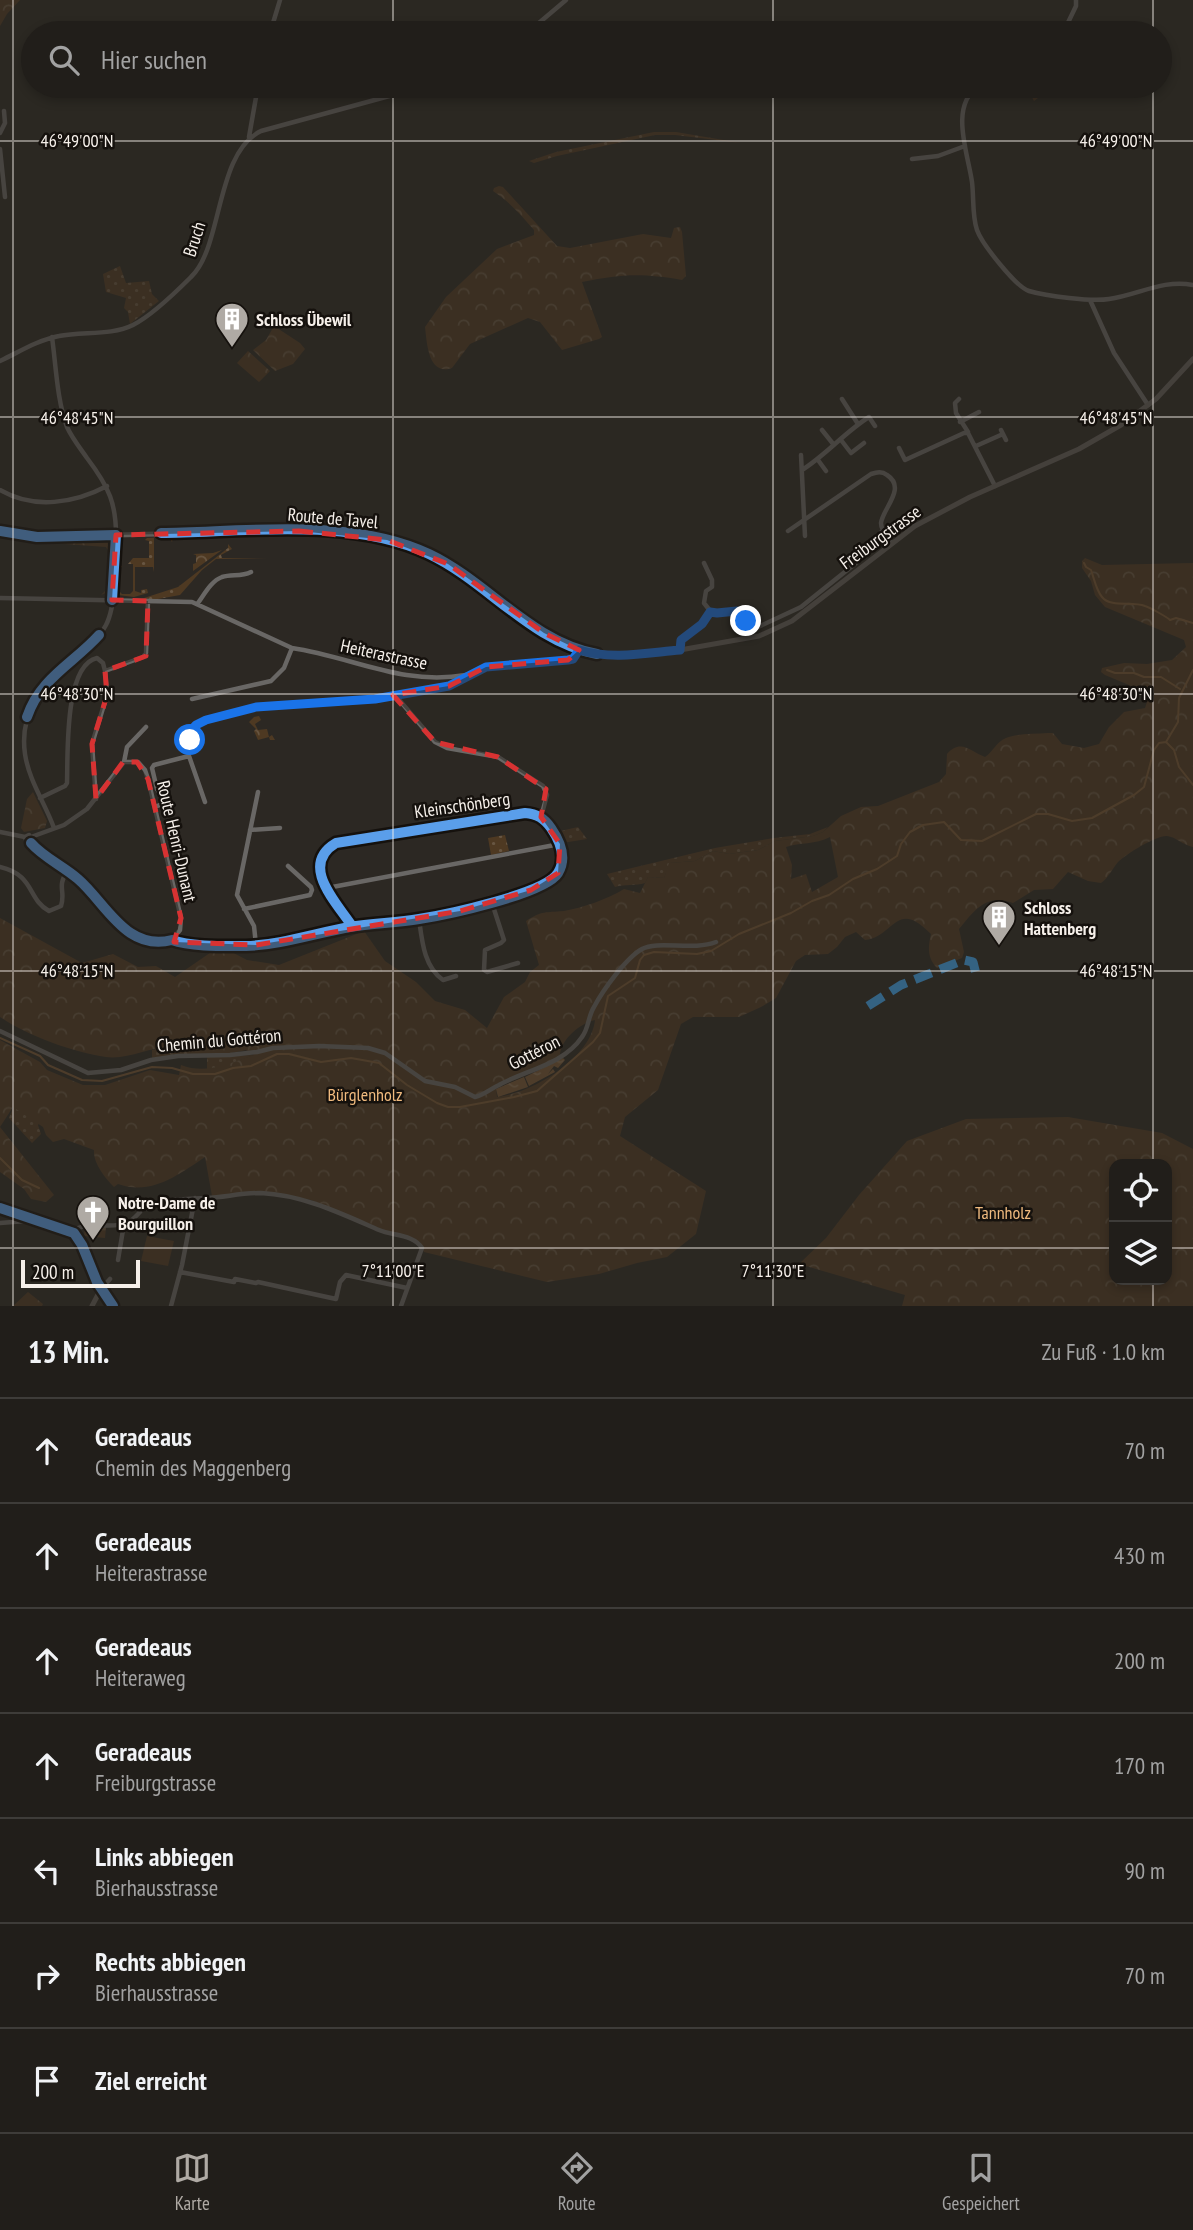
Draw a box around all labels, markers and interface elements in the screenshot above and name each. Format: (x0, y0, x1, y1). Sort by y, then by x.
search box (21, 21, 1172, 98)
icon: search (45, 41, 83, 79)
text: Hier suchen (101, 43, 207, 76)
text: 46°49'00"N (41, 129, 113, 152)
text: 46°49'00"N (1080, 129, 1152, 152)
street label: Bruch (178, 219, 210, 259)
building icon: Schloss Übewil (213, 300, 251, 349)
place label: Schloss Übewil (256, 308, 352, 331)
text: 46°48'45"N (41, 406, 113, 429)
text: 46°48'45"N (1080, 406, 1152, 429)
street label: Freiburgstrasse (835, 500, 925, 574)
street label: Route de Tavel (287, 503, 380, 533)
route end (730, 605, 761, 636)
street label: Heiterastrasse (339, 634, 429, 674)
text: 46°48'30"N (41, 682, 113, 705)
text: 46°48'30"N (1080, 682, 1152, 705)
route start (174, 724, 205, 755)
street label: Route Henri-Dunant (152, 778, 202, 904)
street label: Kleinschönberg (413, 787, 511, 823)
place label: Schloss Hattenberg (1024, 896, 1096, 940)
building icon: Schloss Hattenberg (980, 898, 1018, 947)
text: 46°48'15"N (41, 959, 113, 982)
text: 46°48'15"N (1080, 959, 1152, 982)
street label: Chemin du Gottéron (156, 1023, 282, 1057)
street label: Gottéron (505, 1029, 563, 1075)
park label: Bürglenholz (328, 1083, 402, 1106)
map controls (1109, 1159, 1172, 1285)
button: locate (1109, 1159, 1172, 1222)
place label: Notre-Dame de Bourguillon (118, 1191, 216, 1235)
church icon: Notre-Dame de Bourguillon (74, 1193, 112, 1242)
park label: Tannholz (975, 1201, 1031, 1224)
button: layers (1109, 1222, 1172, 1285)
scale bar (21, 1257, 140, 1289)
text: 7°11'00"E (362, 1259, 424, 1282)
text: 7°11'30"E (742, 1259, 804, 1282)
text: 200 m (32, 1260, 74, 1284)
text: 13 Min. (28, 1332, 109, 1371)
text: Zu Fuß · 1.0 km (1041, 1337, 1165, 1366)
text: Geradeaus (95, 1420, 192, 1453)
icon: ahead (28, 1432, 66, 1470)
text: 70 m (1124, 1436, 1165, 1465)
text: Chemin des Maggenberg (95, 1453, 291, 1482)
text: Geradeaus (95, 1525, 192, 1558)
icon: ahead (28, 1537, 66, 1575)
text: 430 m (1114, 1541, 1165, 1570)
text: Heiterastrasse (95, 1558, 208, 1587)
text: Geradeaus (95, 1630, 192, 1663)
icon: ahead (28, 1642, 66, 1680)
text: 200 m (1114, 1646, 1165, 1675)
text: Heiteraweg (95, 1663, 186, 1692)
text: Geradeaus (95, 1735, 192, 1768)
icon: ahead (28, 1747, 66, 1785)
text: 170 m (1114, 1751, 1165, 1780)
text: Freiburgstrasse (95, 1768, 216, 1797)
text: Links abbiegen (95, 1840, 234, 1873)
icon: left (28, 1852, 66, 1890)
text: 90 m (1124, 1856, 1165, 1885)
text: Bierhausstrasse (95, 1873, 218, 1902)
text: Rechts abbiegen (95, 1945, 246, 1978)
icon: right (28, 1957, 66, 1995)
text: 70 m (1124, 1961, 1165, 1990)
text: Bierhausstrasse (95, 1978, 218, 2007)
icon: arrive (28, 2062, 66, 2100)
text: Ziel erreicht (95, 2064, 207, 2097)
tab: Karte (173, 2149, 211, 2215)
tab: Route (558, 2149, 596, 2215)
tab: Gespeichert (942, 2149, 1020, 2215)

